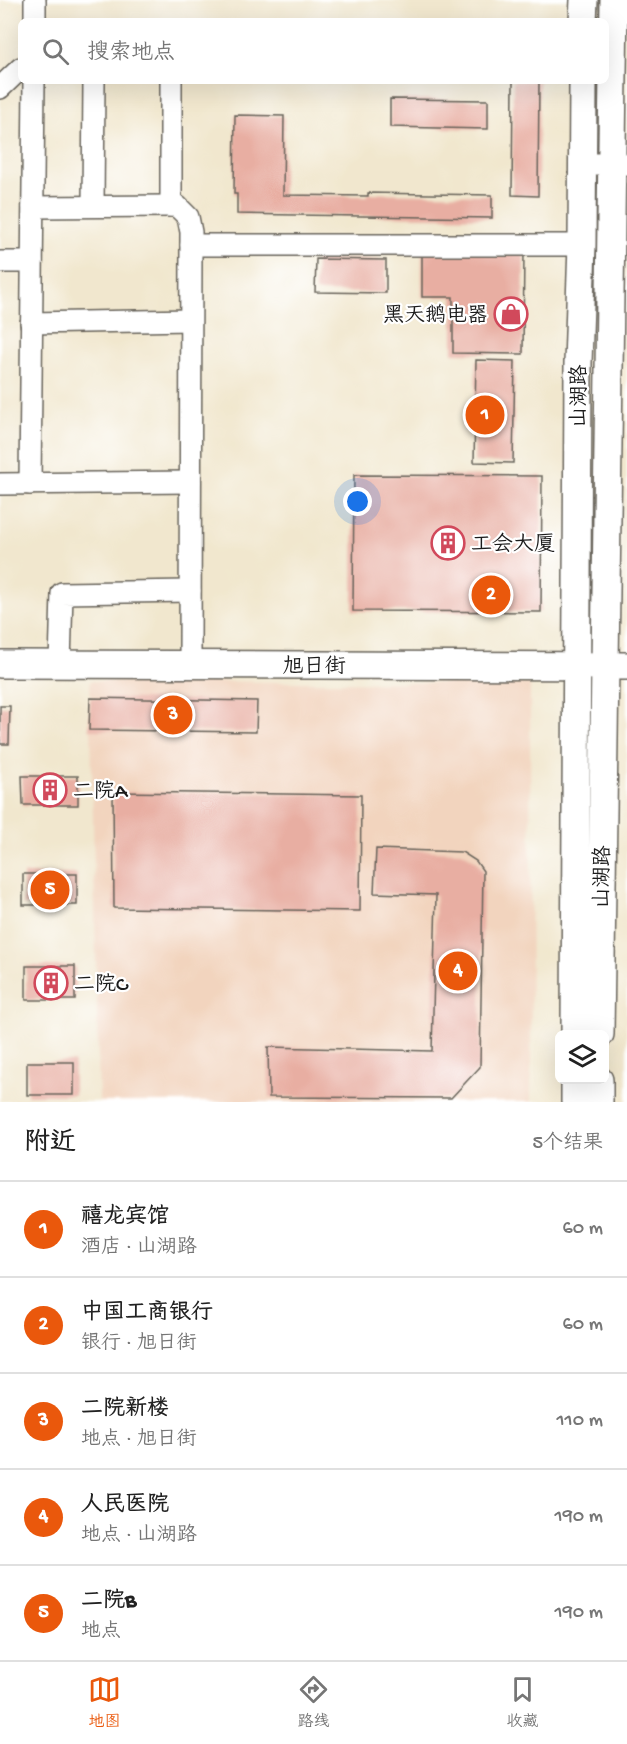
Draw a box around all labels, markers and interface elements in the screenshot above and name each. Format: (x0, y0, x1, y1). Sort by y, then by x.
search box (18, 18, 609, 84)
icon: search (39, 35, 72, 68)
text: 搜索地点 (87, 41, 175, 67)
shop icon: 黑天鹅电器 (493, 296, 529, 332)
place label: 黑天鹅电器 (383, 303, 488, 330)
street label: 山湖路 (567, 365, 594, 428)
pin: 1 (466, 392, 504, 438)
your location (343, 487, 372, 516)
building icon: 工会大厦 (430, 525, 466, 561)
place label: 工会大厦 (471, 532, 555, 559)
pin: 2 (472, 572, 510, 618)
street label: 旭日街 (283, 655, 346, 681)
pin: 3 (154, 692, 192, 738)
building icon: 二院A (32, 772, 68, 808)
place label: 二院A (73, 780, 129, 806)
street label: 山湖路 (589, 845, 618, 909)
pin: 5 (31, 868, 70, 912)
pin: 4 (438, 948, 478, 994)
building icon: 二院C (33, 965, 69, 1001)
place label: 二院C (74, 973, 129, 999)
map controls (555, 1030, 609, 1084)
button: layers (555, 1030, 609, 1084)
text: 附近 (24, 1129, 76, 1160)
text: 5个结果 (532, 1133, 603, 1156)
text: 禧龙宾馆 (81, 1205, 169, 1231)
text: 1 (39, 1218, 48, 1241)
text: 60 m (563, 1218, 603, 1241)
text: 酒店 · 山湖路 (81, 1237, 197, 1260)
text: 中国工商银行 (81, 1301, 213, 1327)
text: 2 (39, 1314, 48, 1337)
text: 60 m (563, 1314, 603, 1337)
text: 银行 · 旭日街 (81, 1333, 197, 1356)
text: 二院新楼 (81, 1397, 169, 1423)
text: 3 (38, 1410, 49, 1433)
text: 110 m (557, 1410, 603, 1433)
text: 地点 · 旭日街 (81, 1429, 197, 1452)
text: 人民医院 (81, 1493, 169, 1519)
text: 4 (39, 1506, 48, 1529)
text: 190 m (555, 1506, 603, 1529)
text: 地点 · 山湖路 (81, 1525, 197, 1548)
text: 二院B (81, 1589, 136, 1615)
text: 5 (38, 1602, 49, 1625)
text: 190 m (555, 1602, 603, 1625)
text: 地点 (81, 1621, 121, 1644)
tab: 地图 (88, 1673, 121, 1733)
tab: 路线 (297, 1673, 330, 1733)
tab: 收藏 (506, 1673, 539, 1733)

